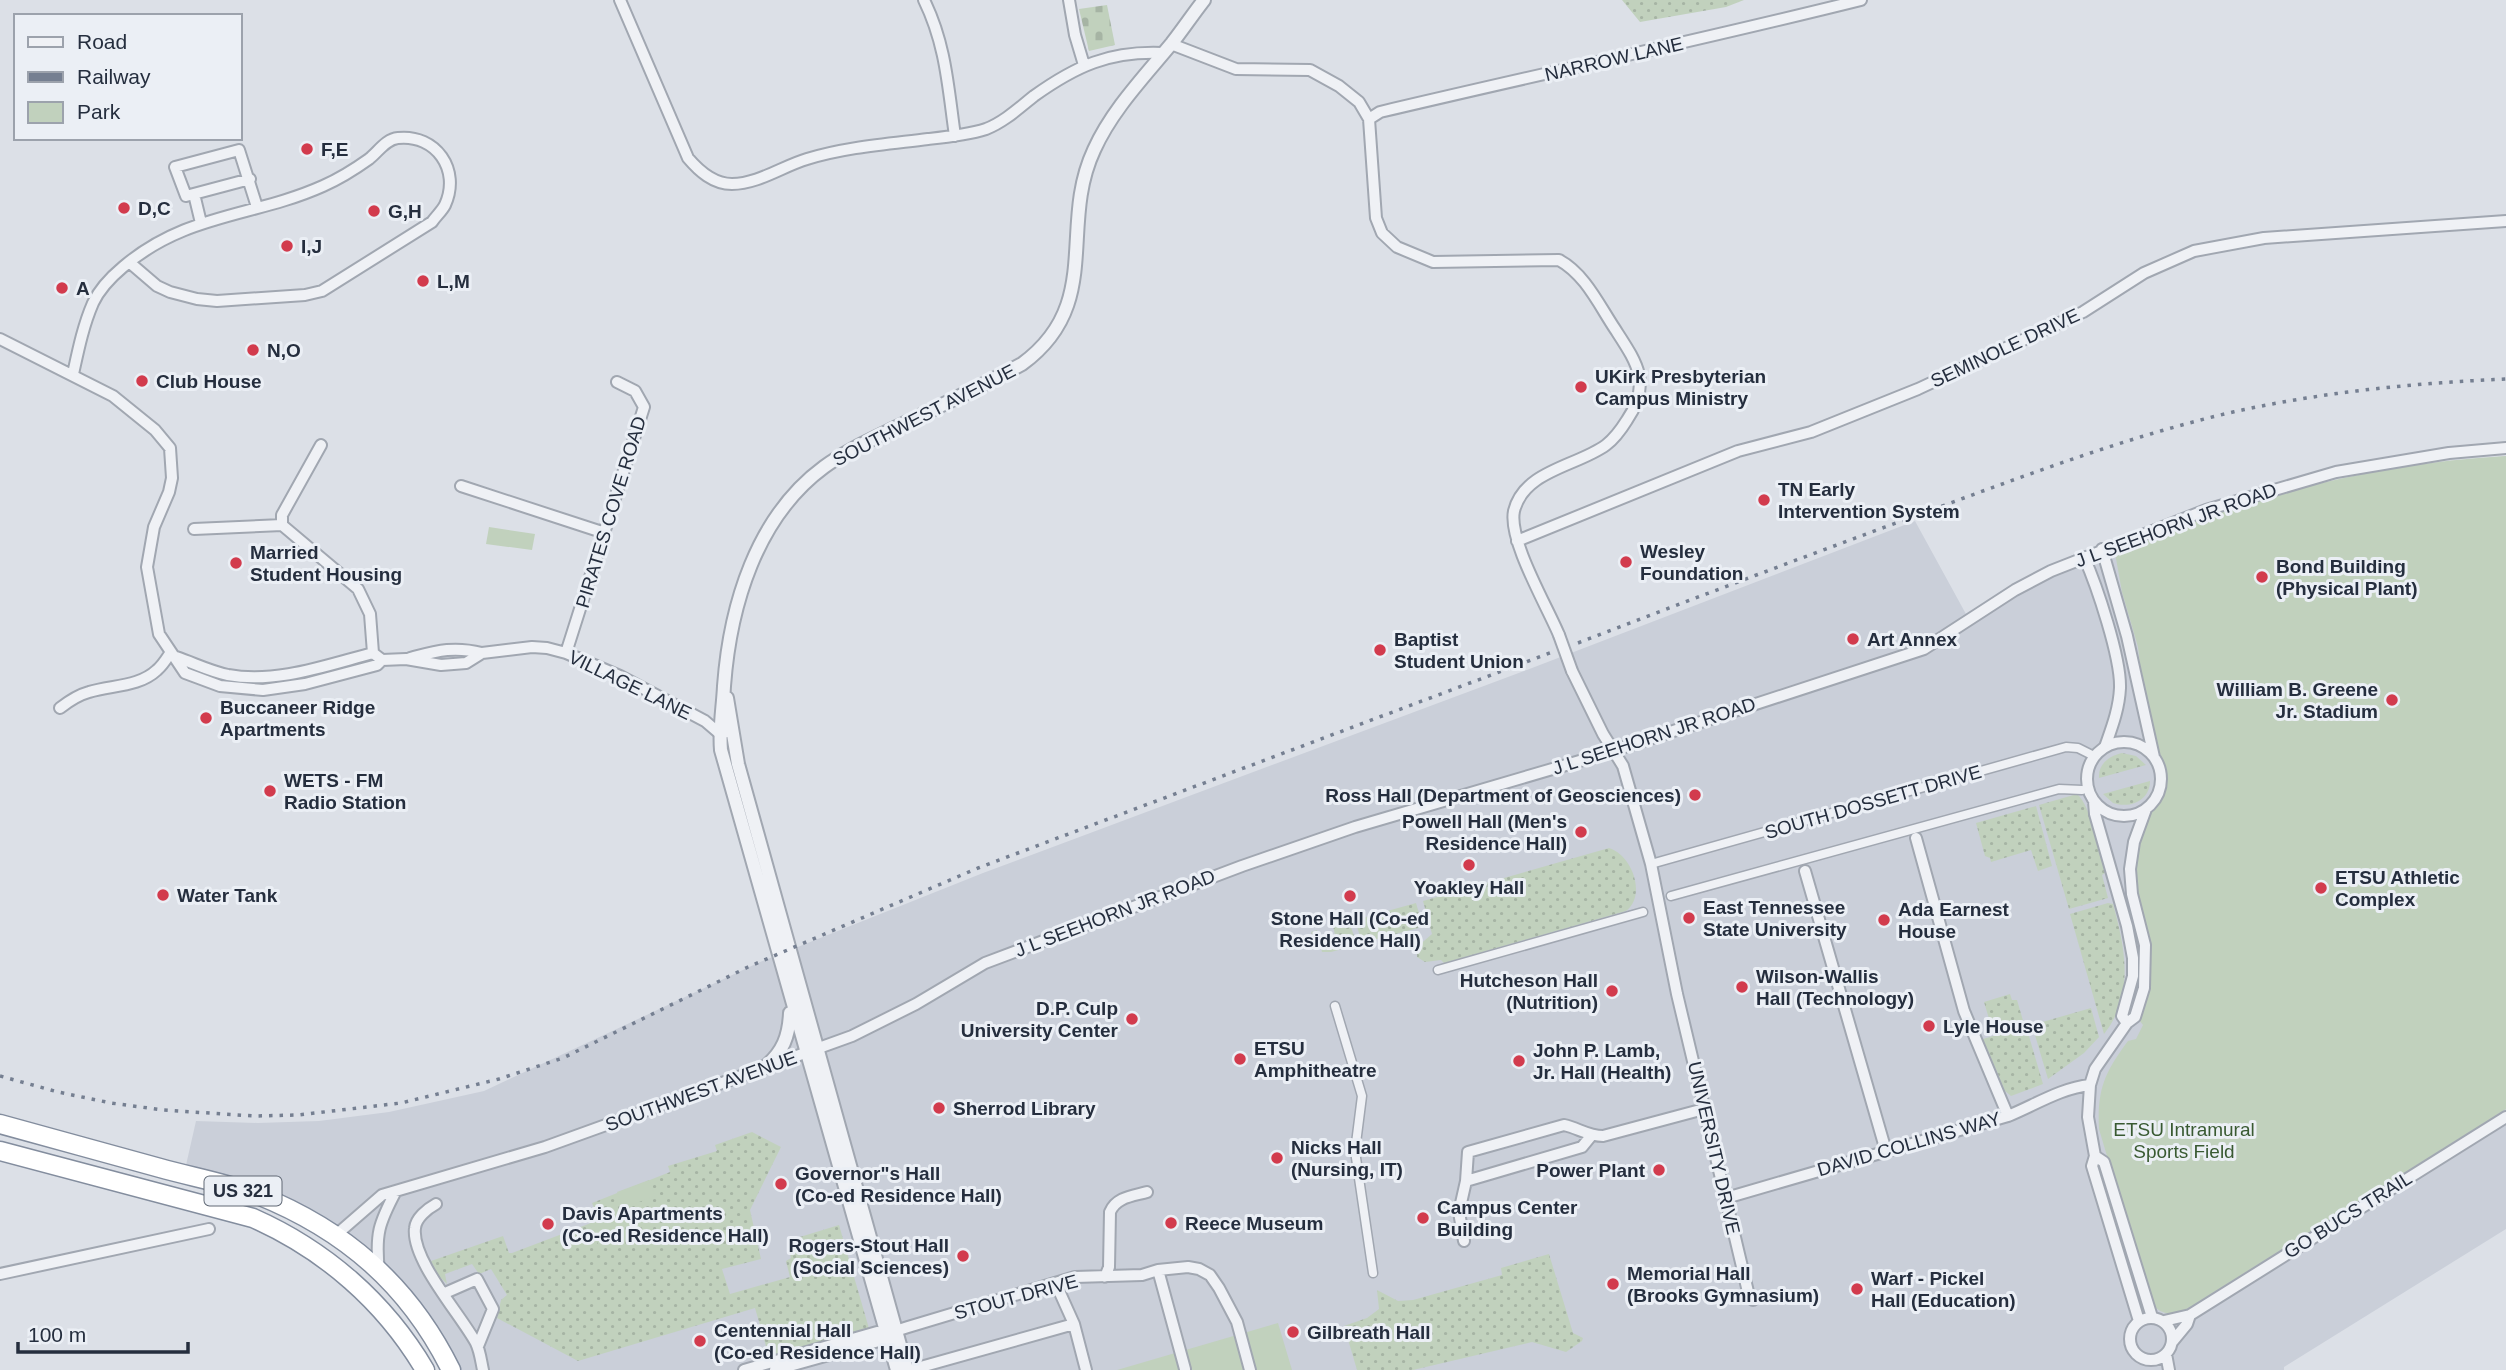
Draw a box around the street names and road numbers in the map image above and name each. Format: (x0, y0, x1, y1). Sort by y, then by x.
street label: NARROW LANE (1543, 33, 1685, 85)
street label: SEMINOLE DRIVE (1927, 304, 2083, 392)
street label: SOUTHWEST AVENUE (829, 360, 1019, 470)
street label: PIRATES COVE ROAD (572, 414, 650, 610)
street label: J L SEEHORN JR ROAD (2073, 479, 2279, 571)
street label: VILLAGE LANE (565, 646, 695, 724)
street label: J L SEEHORN JR ROAD (1550, 693, 1758, 779)
street label: SOUTH DOSSETT DRIVE (1762, 761, 1984, 843)
street label: J L SEEHORN JR ROAD (1012, 865, 1218, 961)
street label: SOUTHWEST AVENUE (602, 1047, 800, 1135)
street label: UNIVERSITY DRIVE (1684, 1059, 1744, 1237)
street label: DAVID COLLINS WAY (1815, 1108, 2003, 1180)
street label: GO BUCS TRAIL (2280, 1167, 2416, 1263)
road number: US 321 (204, 1176, 282, 1206)
street label: STOUT DRIVE (952, 1270, 1080, 1324)

